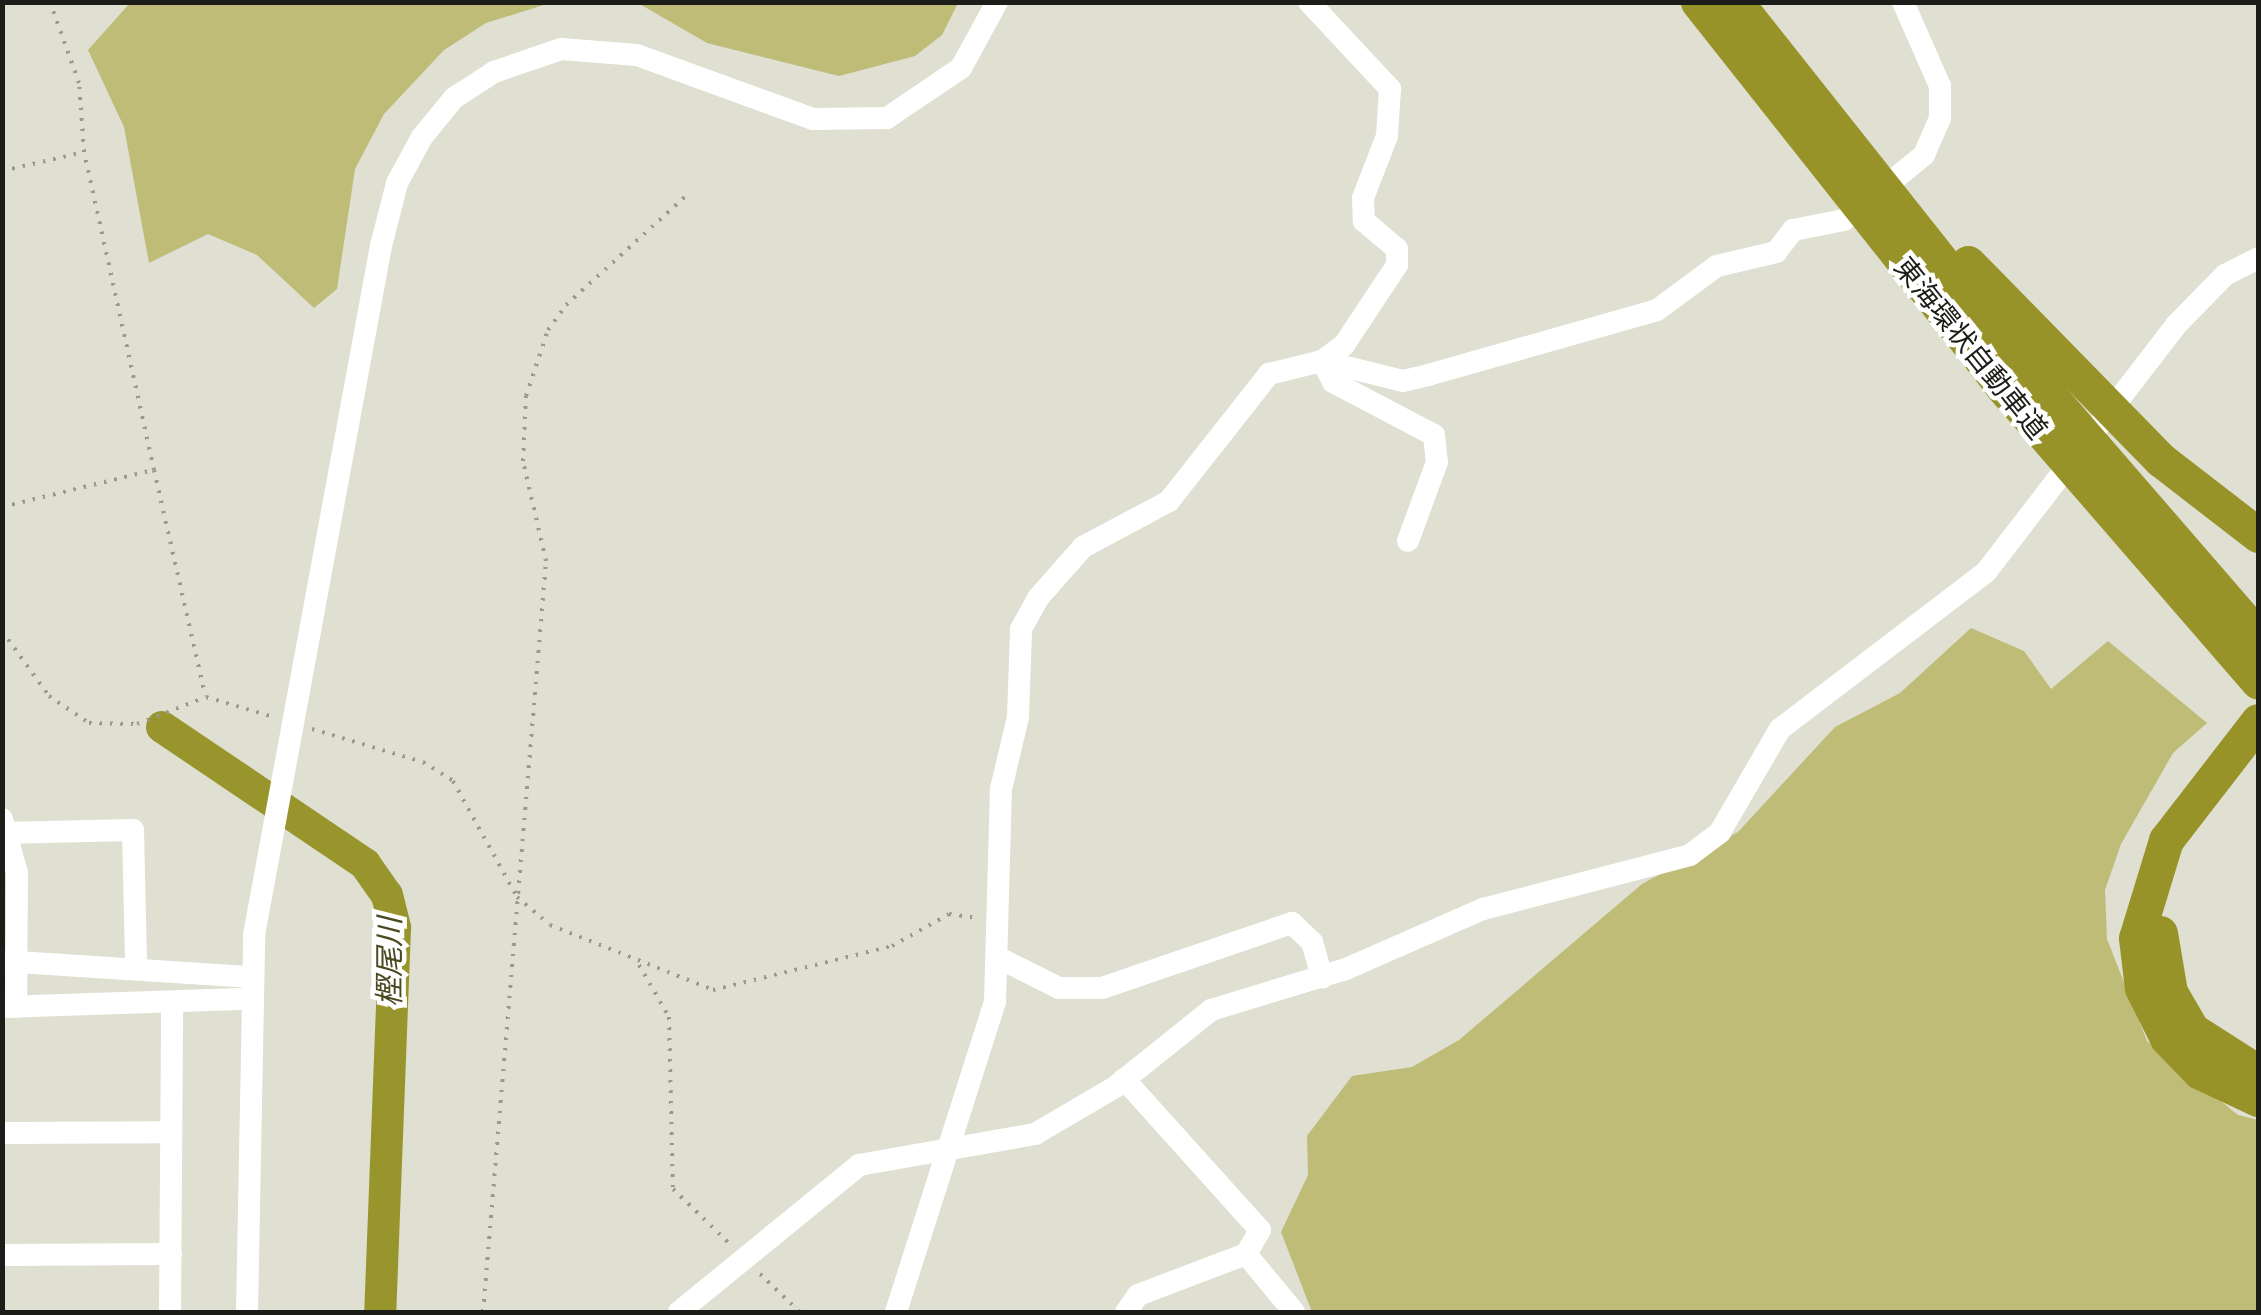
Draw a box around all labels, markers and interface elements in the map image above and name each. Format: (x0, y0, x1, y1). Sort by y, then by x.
street label: 東海環状自動車道 (1887, 250, 2055, 446)
water label: 樫尾川 (371, 917, 407, 1007)

